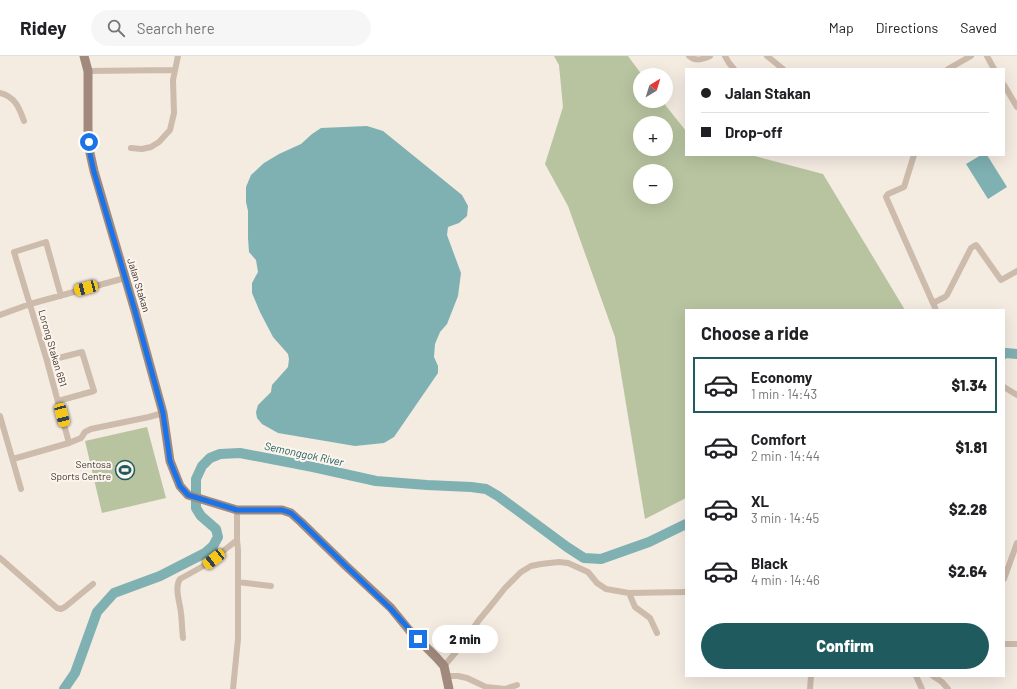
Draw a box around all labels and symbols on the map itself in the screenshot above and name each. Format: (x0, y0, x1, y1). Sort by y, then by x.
north arrow (633, 68, 673, 108)
route start (80, 133, 98, 151)
street label: Jalan Stakan (125, 257, 153, 313)
car (73, 279, 99, 297)
street label: Lorong Stakan 6B1 (36, 308, 70, 388)
car (53, 402, 71, 428)
water label: Semonggok River (263, 439, 346, 468)
place label: Sentosa Sports Centre (51, 458, 111, 482)
sports icon: Sentosa Sports Centre (114, 459, 136, 481)
car (201, 547, 227, 571)
callout: 2 min (432, 625, 498, 653)
route end (409, 630, 427, 648)

